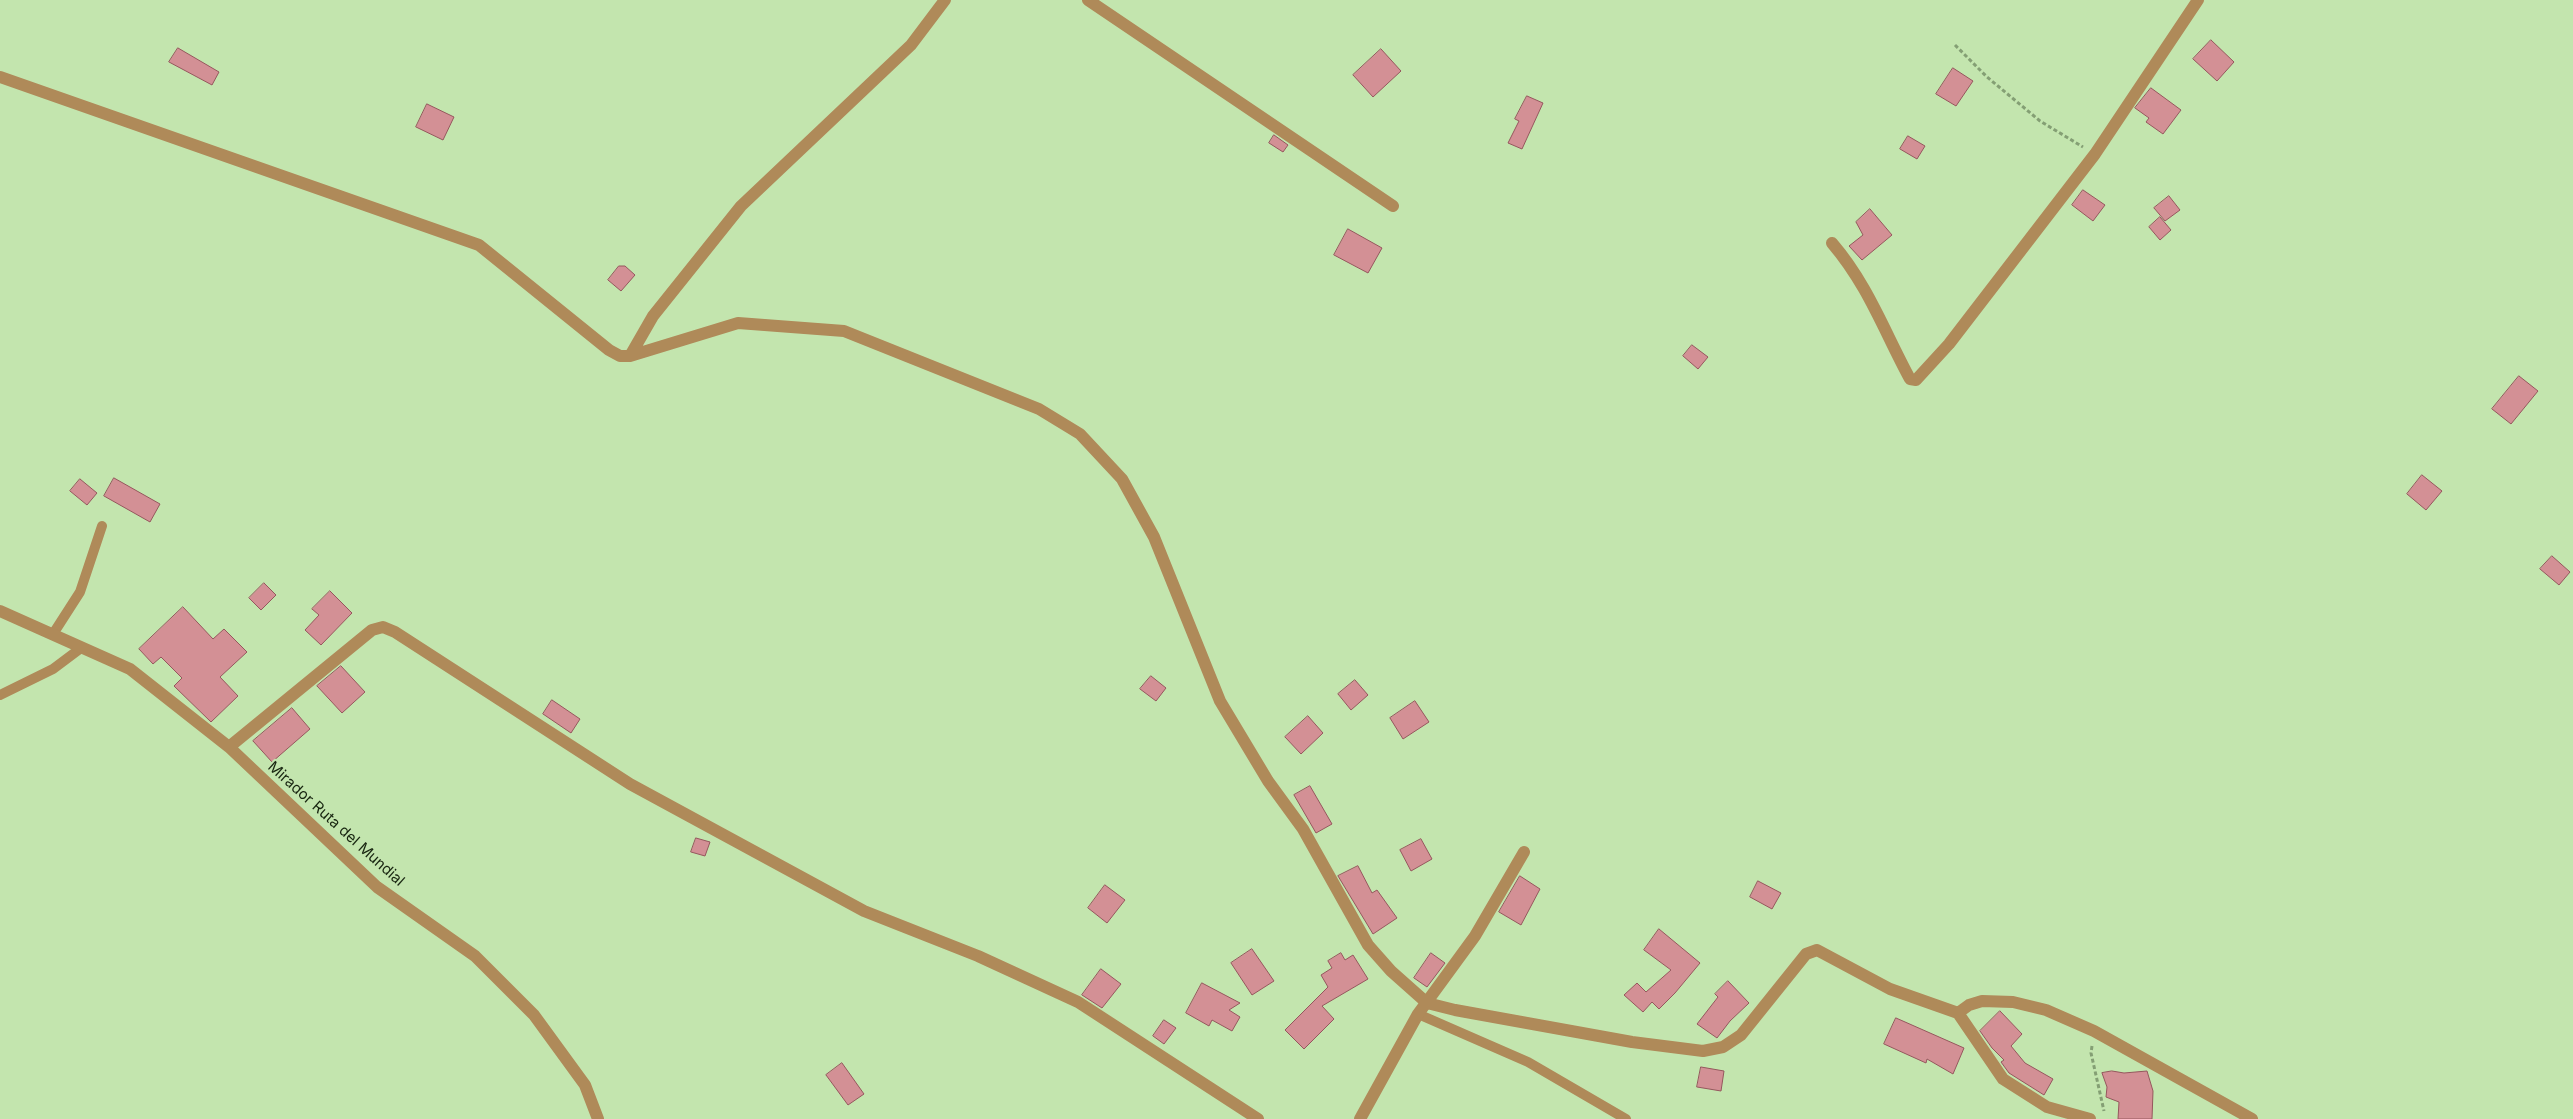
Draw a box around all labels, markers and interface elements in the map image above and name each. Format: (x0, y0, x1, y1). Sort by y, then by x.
street label: Mirador Ruta del Mundial (264, 758, 408, 890)

